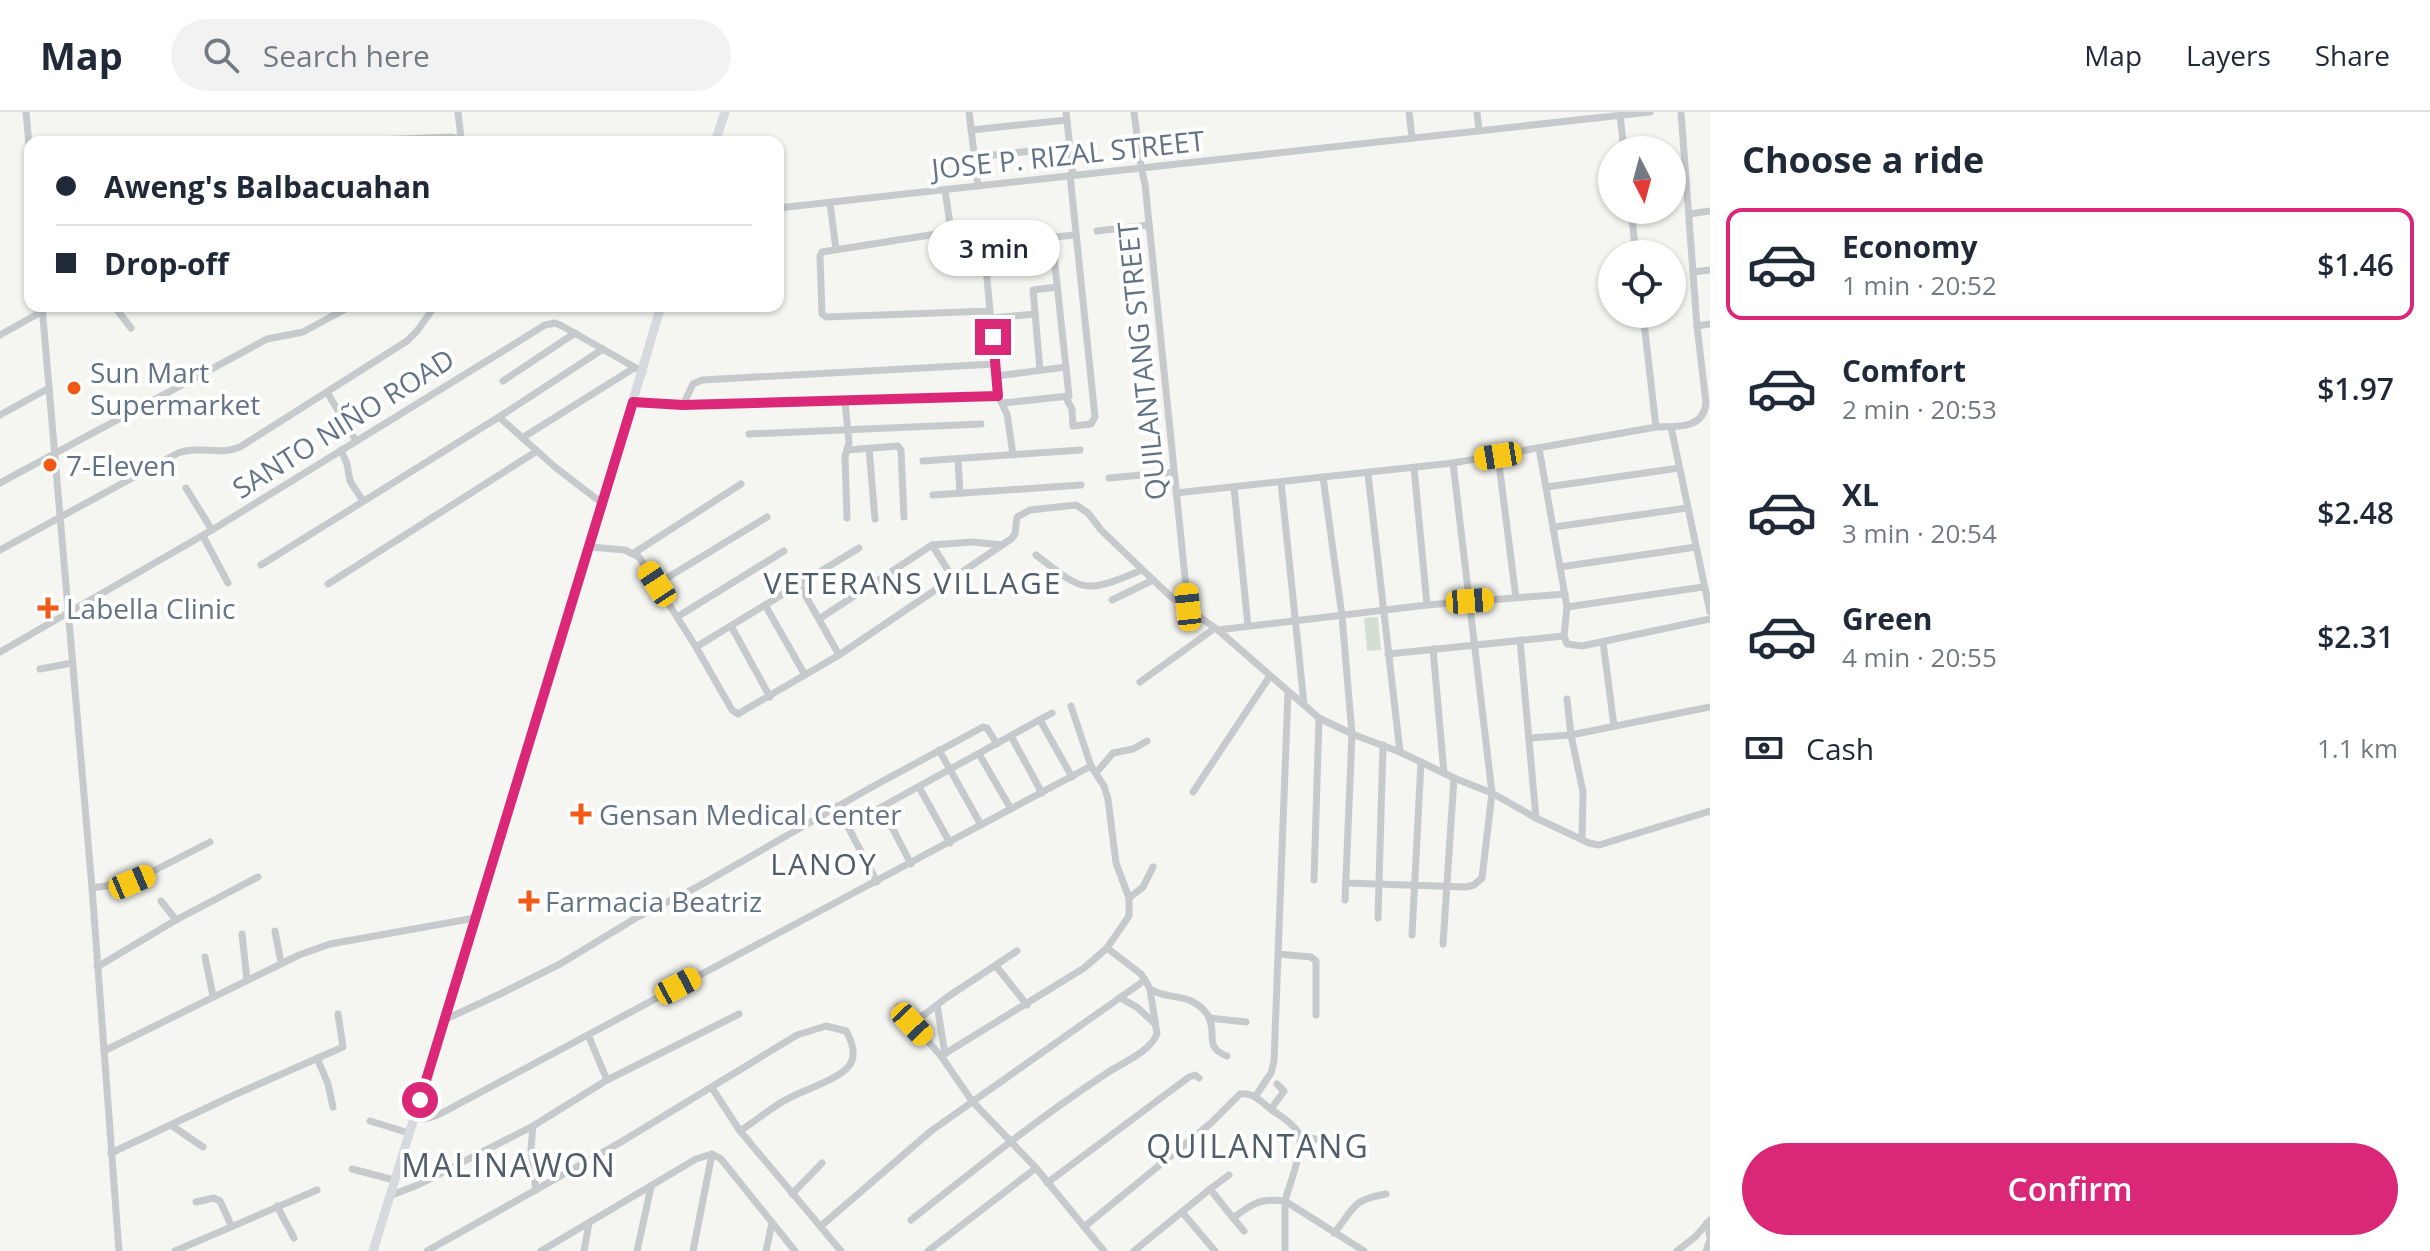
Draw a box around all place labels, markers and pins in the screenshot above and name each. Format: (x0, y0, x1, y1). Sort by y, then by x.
place label: Sun Mart Supermarket (90, 353, 260, 423)
marker: Sun Mart Supermarket (65, 379, 83, 397)
place label: 7-Eleven (66, 446, 176, 484)
marker: 7-Eleven (41, 456, 59, 474)
place label: Labella Clinic (66, 589, 235, 627)
marker: Labella Clinic (37, 597, 59, 619)
place label: Gensan Medical Center (599, 795, 902, 833)
marker: Gensan Medical Center (570, 803, 592, 825)
place label: Farmacia Beatriz (545, 882, 762, 920)
marker: Farmacia Beatriz (520, 892, 538, 910)

